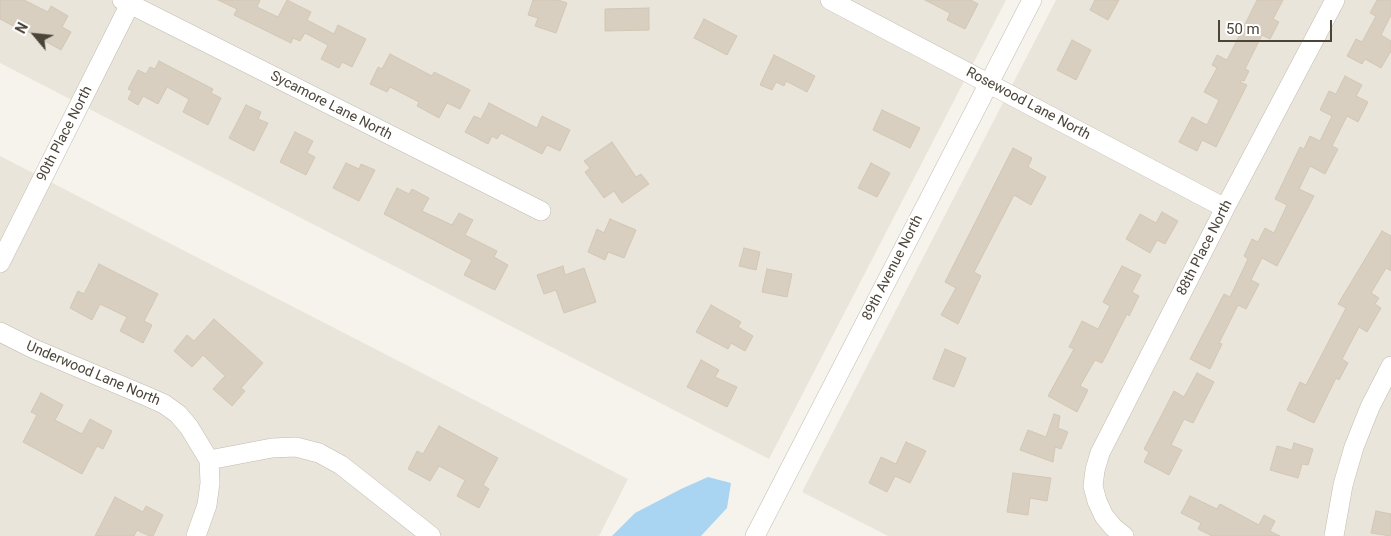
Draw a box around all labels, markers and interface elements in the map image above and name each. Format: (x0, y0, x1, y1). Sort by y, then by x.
north arrow (10, 10, 60, 60)
scale bar (1221, 10, 1335, 42)
text: N (12, 20, 31, 36)
text: 50 m (1226, 20, 1260, 38)
street label: Rosewood Lane North (963, 64, 1093, 144)
street label: Sycamore Lane North (267, 68, 395, 144)
street label: 90th Place North (34, 83, 96, 185)
street label: 88th Place North (1174, 197, 1236, 299)
street label: 89th Avenue North (859, 212, 927, 324)
street label: Underwood Lane North (23, 338, 163, 410)

